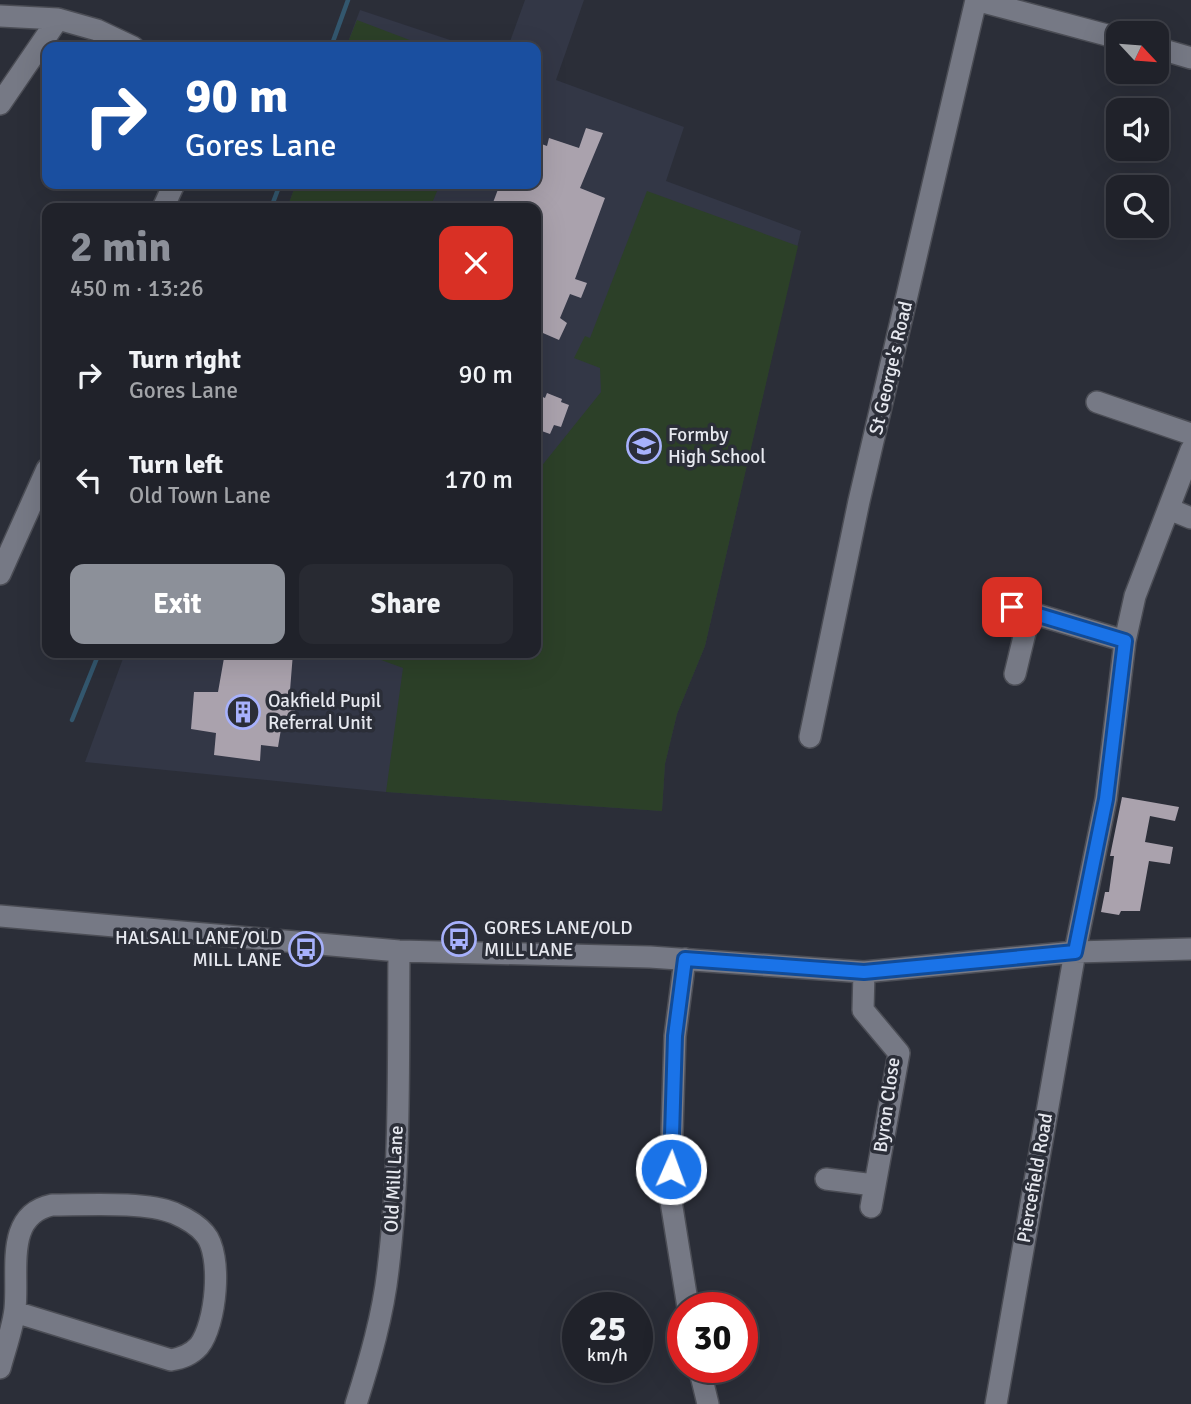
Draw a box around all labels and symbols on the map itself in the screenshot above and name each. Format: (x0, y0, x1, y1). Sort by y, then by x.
north arrow (1106, 21, 1169, 84)
street label: St George's Road (864, 299, 918, 437)
place label: Formby High School (668, 423, 766, 469)
school or university icon: Formby High School (625, 427, 663, 465)
pin (982, 577, 1042, 637)
place label: Oakfield Pupil Referral Unit (268, 689, 381, 735)
building icon: Oakfield Pupil Referral Unit (224, 693, 262, 731)
place label: GORES LANE/OLD MILL LANE (484, 916, 633, 962)
bus stop icon: GORES LANE/OLD MILL LANE (440, 920, 478, 958)
place label: HALSALL LANE/OLD MILL LANE (115, 926, 282, 972)
bus stop icon: HALSALL LANE/OLD MILL LANE (287, 930, 325, 968)
street label: Byron Close (868, 1056, 906, 1154)
street label: Piercefield Road (1012, 1111, 1058, 1245)
street label: Old Mill Lane (379, 1125, 409, 1233)
position arrow (634, 1132, 708, 1206)
speed limit sign: 30 (667, 1292, 758, 1383)

